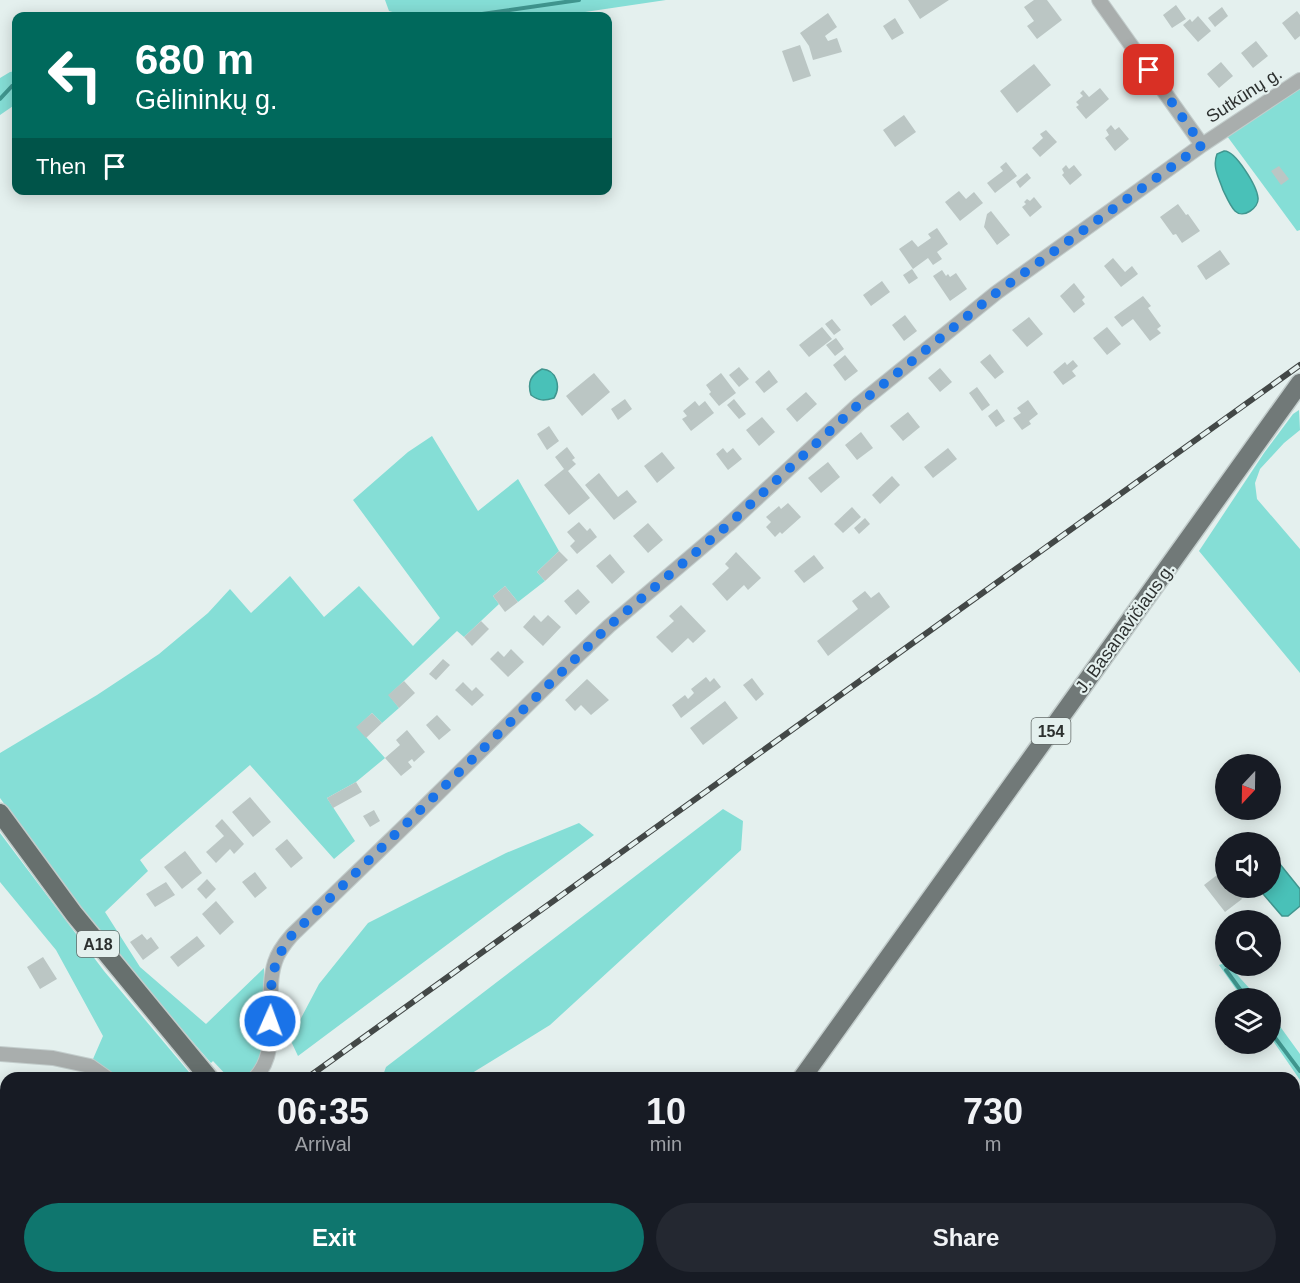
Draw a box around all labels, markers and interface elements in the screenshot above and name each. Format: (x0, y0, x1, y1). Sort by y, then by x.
icon: left (36, 36, 114, 114)
text: 680 m (135, 36, 254, 83)
pin (1123, 44, 1174, 95)
icon: arrive (1132, 53, 1165, 86)
street label: Sutkūnų g. (1202, 63, 1286, 127)
text: Gėlininkų g. (135, 85, 278, 115)
icon: arrive (98, 150, 131, 183)
text: Then (36, 154, 86, 179)
street label: J. Basanavičiaus g. (1071, 559, 1179, 697)
road number: 154 (1032, 718, 1070, 744)
north arrow (1215, 754, 1281, 820)
map controls (1215, 754, 1281, 1054)
button: sound (1215, 832, 1281, 898)
button: search (1215, 910, 1281, 976)
road number: A18 (77, 931, 119, 957)
button: layers (1215, 988, 1281, 1054)
position arrow (238, 989, 302, 1053)
text: 06:35 (277, 1091, 369, 1132)
text: 10 (646, 1091, 686, 1132)
text: 730 (963, 1091, 1023, 1132)
text: Arrival (295, 1133, 351, 1155)
text: min (650, 1133, 682, 1155)
text: m (985, 1133, 1001, 1155)
button: Exit (24, 1203, 644, 1272)
button: Share (656, 1203, 1276, 1272)

